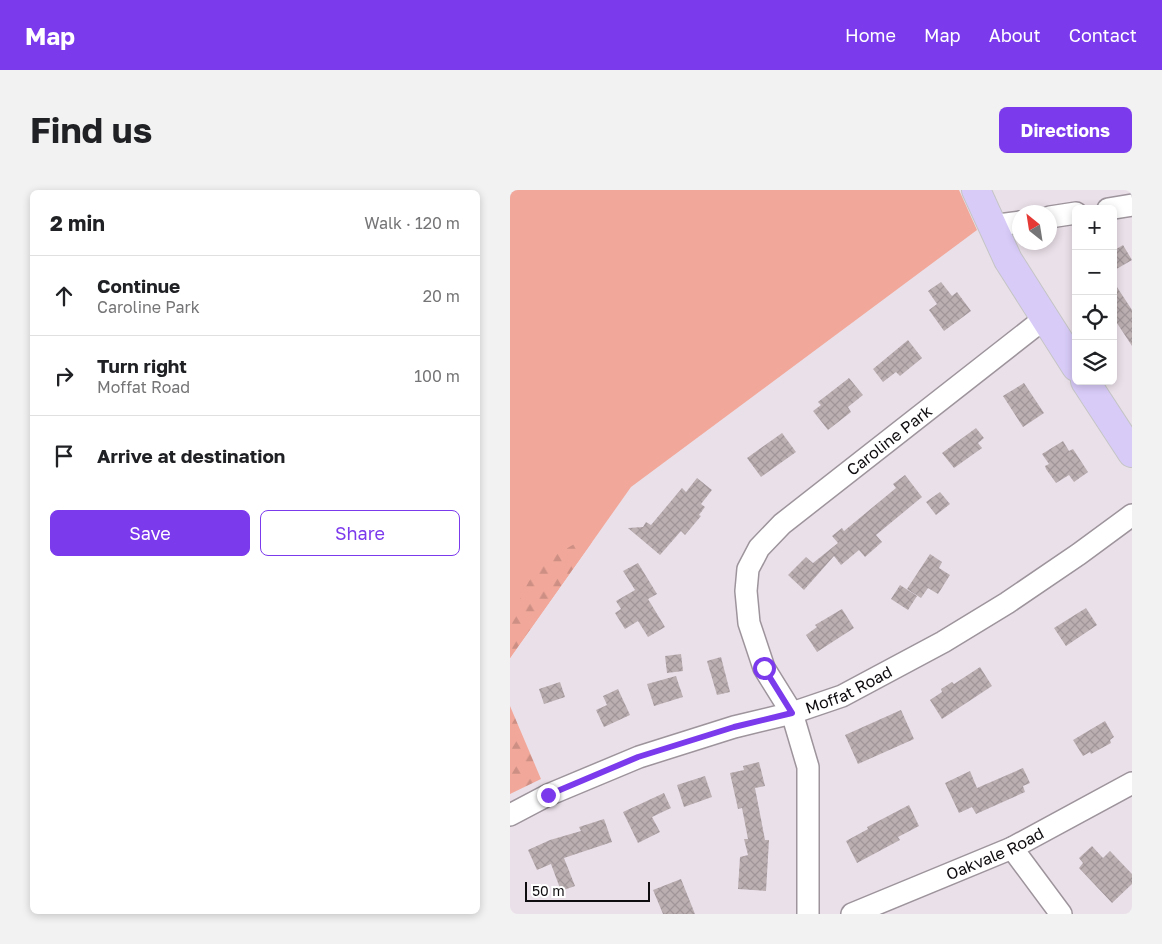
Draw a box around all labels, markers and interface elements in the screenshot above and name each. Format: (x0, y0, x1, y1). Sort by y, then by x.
text: Map (25, 21, 75, 50)
text: Home (845, 24, 896, 46)
text: Map (924, 24, 961, 46)
text: About (989, 24, 1041, 46)
text: Contact (1069, 24, 1137, 46)
button: Directions (999, 107, 1132, 153)
text: Find us (30, 109, 152, 151)
north arrow (1012, 205, 1057, 250)
map controls (1072, 205, 1117, 385)
button: + (1072, 205, 1117, 250)
text: 2 min (50, 210, 105, 236)
text: Walk · 120 m (364, 213, 460, 233)
button: − (1072, 250, 1117, 295)
text: Continue (97, 274, 180, 297)
icon: ahead (50, 282, 78, 310)
text: 20 m (423, 286, 460, 306)
button: locate (1072, 295, 1117, 340)
text: Caroline Park (97, 297, 200, 317)
button: layers (1072, 340, 1117, 385)
text: Turn right (97, 354, 187, 377)
icon: right (50, 362, 78, 390)
text: 100 m (414, 366, 460, 386)
text: Moffat Road (97, 377, 190, 397)
street label: Caroline Park (842, 401, 936, 480)
icon: arrive (50, 442, 78, 470)
text: Arrive at destination (97, 444, 285, 467)
button: Save (50, 510, 250, 556)
button: Share (260, 510, 460, 556)
route start (753, 657, 776, 680)
street label: Moffat Road (803, 661, 895, 718)
route end (537, 784, 560, 807)
street label: Oakvale Road (943, 823, 1047, 884)
scale bar (525, 879, 650, 902)
text: 50 m (532, 882, 565, 899)

